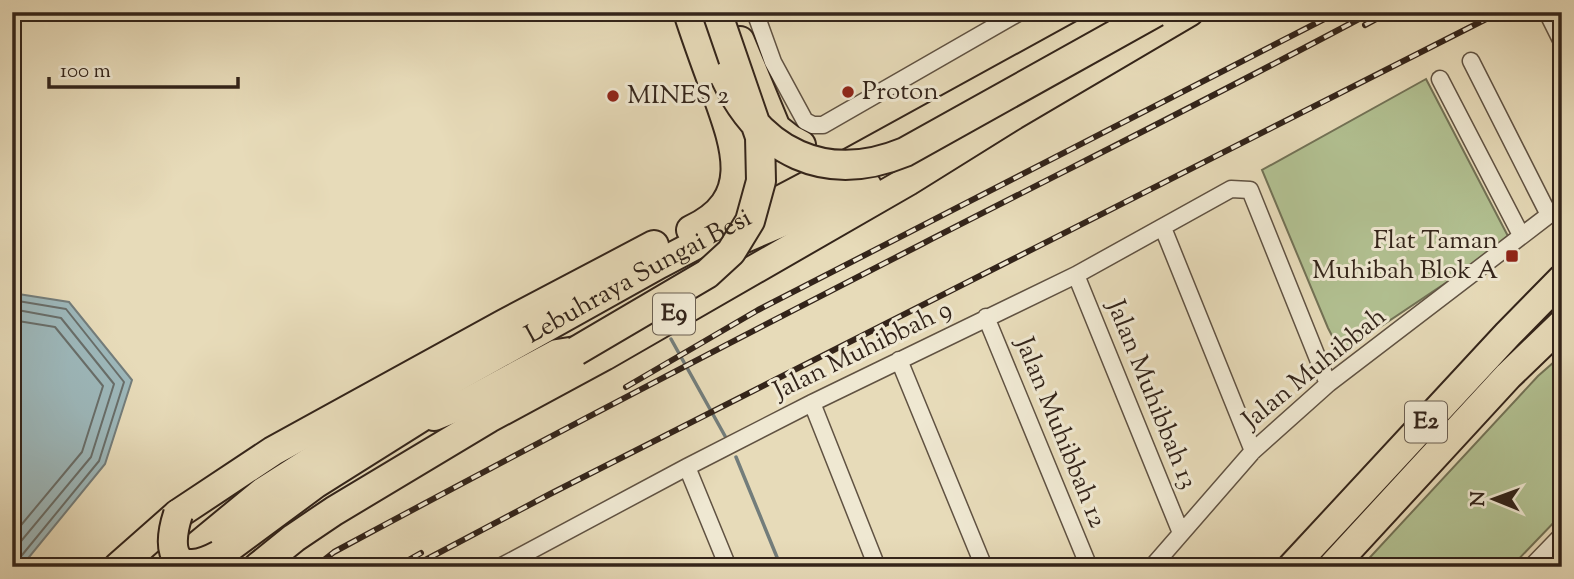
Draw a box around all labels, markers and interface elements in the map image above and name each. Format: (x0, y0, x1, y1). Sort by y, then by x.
scale bar (49, 46, 238, 90)
text: 100 m (60, 57, 111, 87)
place label: Proton (862, 74, 939, 111)
place label: MINES 2 (627, 78, 729, 115)
marker: Proton (840, 84, 856, 100)
marker: MINES 2 (605, 88, 621, 104)
street label: Lebuhraya Sungai Besi (519, 200, 758, 354)
place label: Flat Taman Muhibah Blok A (1312, 223, 1498, 290)
marker: Flat Taman Muhibah Blok A (1504, 248, 1520, 264)
street label: Jalan Muhibbah 9 (766, 292, 958, 411)
road number: E9 (653, 293, 695, 334)
street label: Jalan Muhibbah 13 (1095, 293, 1206, 495)
street label: Jalan Muhibbah (1233, 299, 1395, 440)
street label: Jalan Muhibbah 12 (1004, 330, 1115, 534)
road number: E2 (1405, 402, 1447, 442)
north arrow (1458, 463, 1528, 534)
text: N (1466, 491, 1493, 507)

